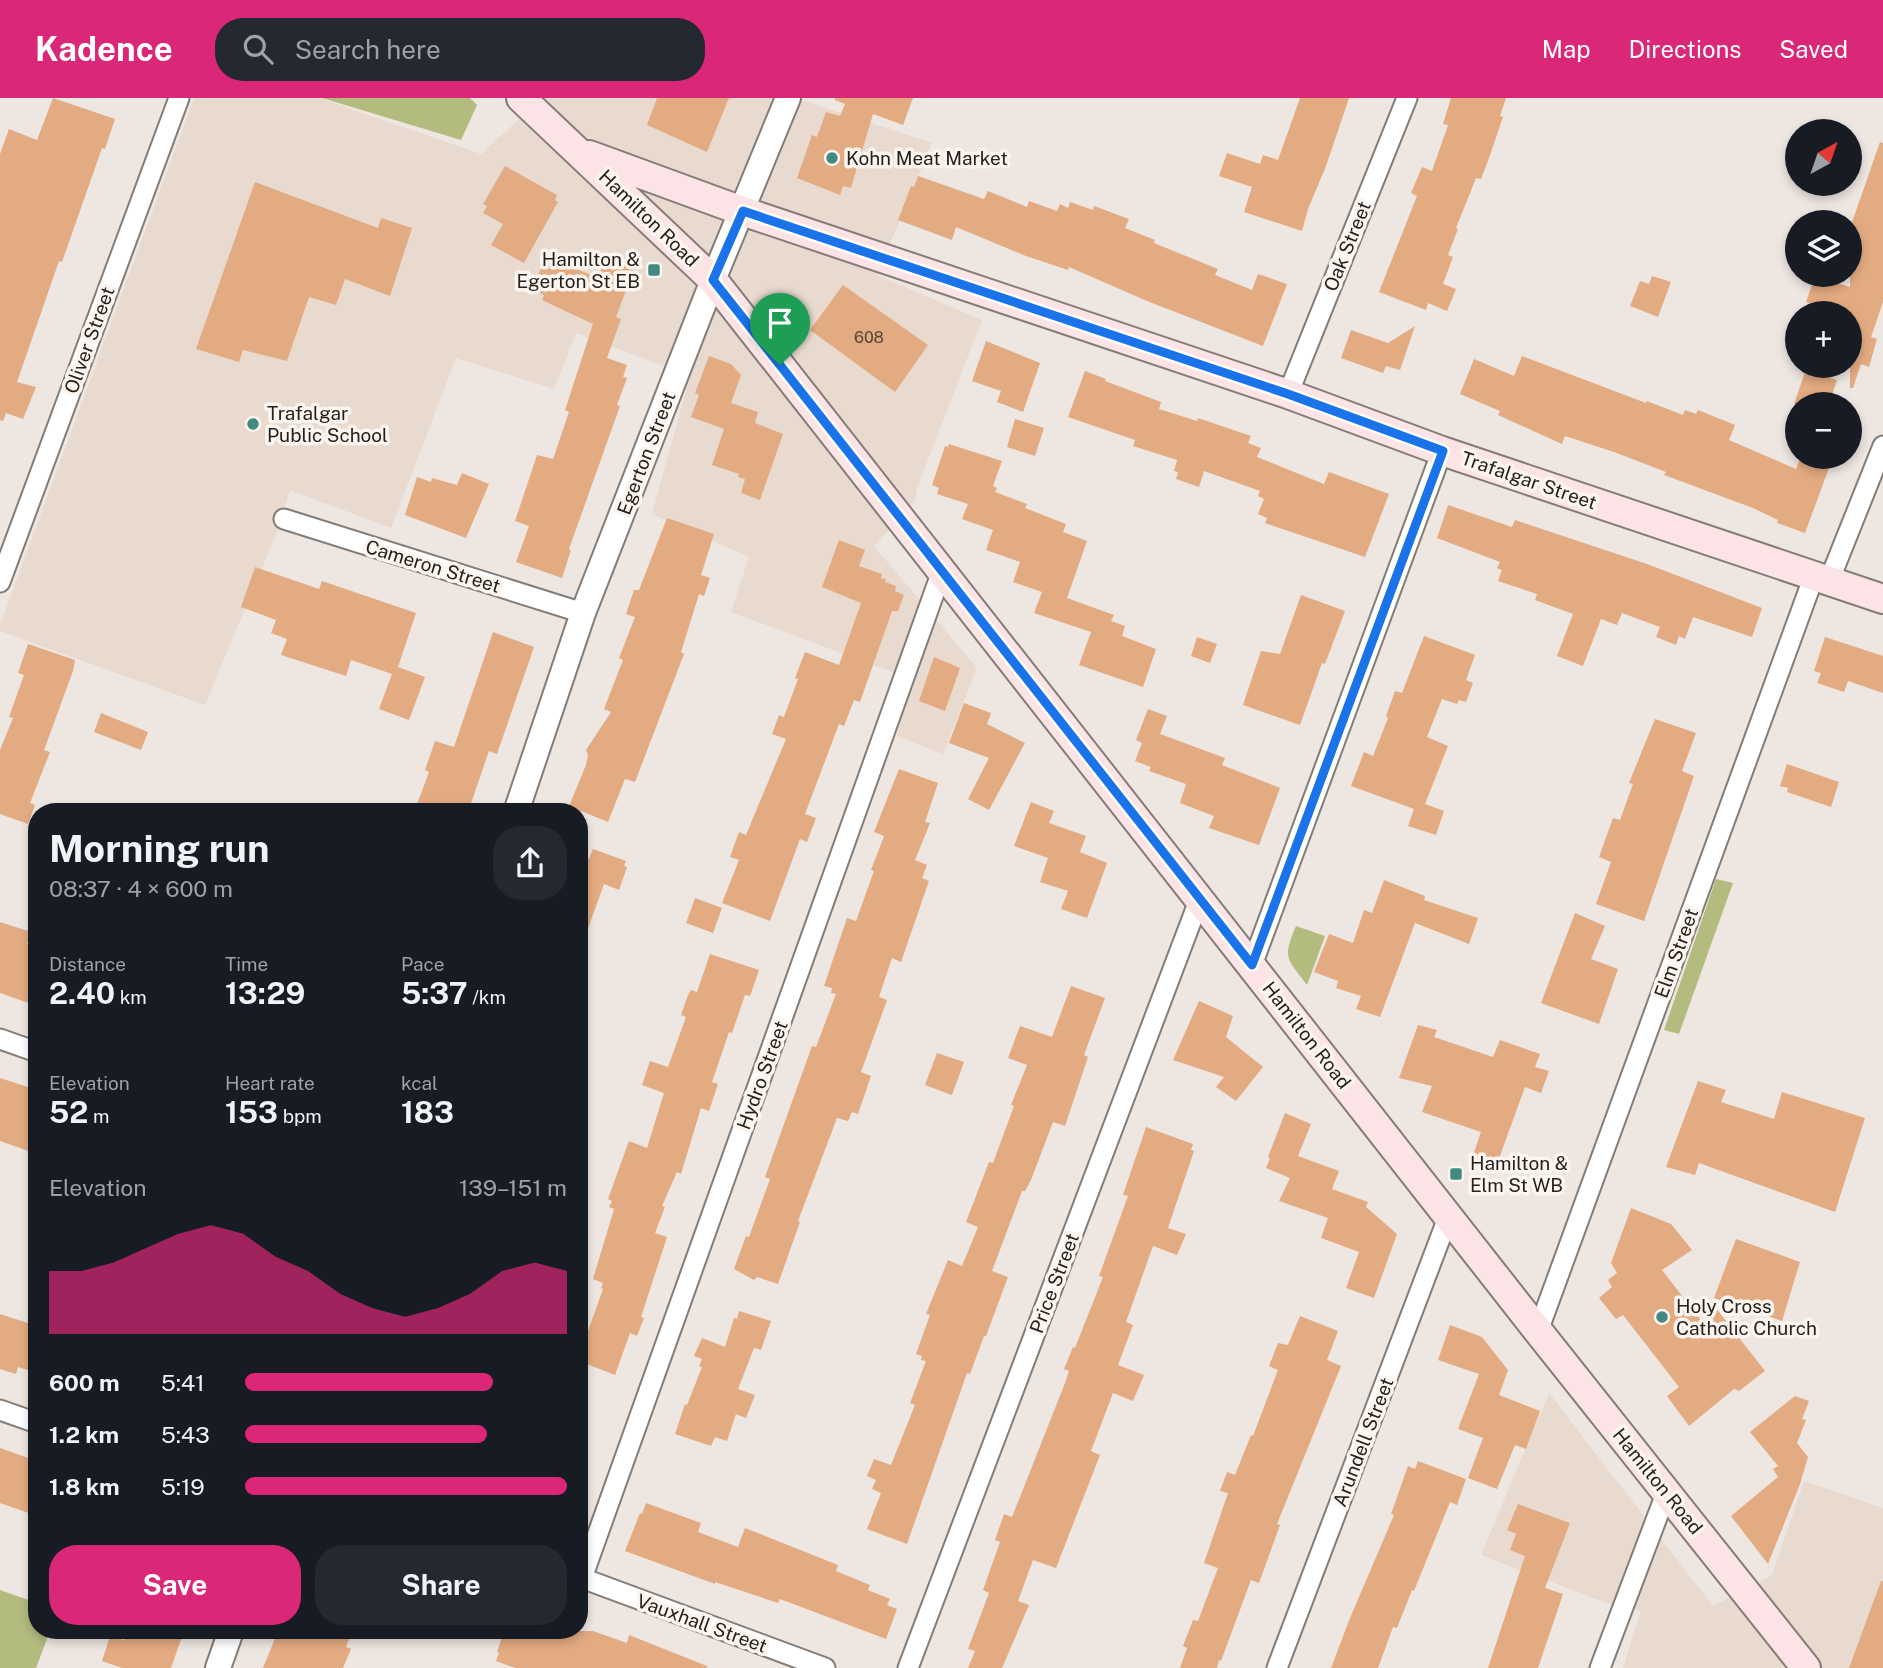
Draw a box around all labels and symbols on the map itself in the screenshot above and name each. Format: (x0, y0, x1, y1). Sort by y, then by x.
north arrow (1785, 119, 1862, 196)
place label: Kohn Meat Market (846, 147, 1008, 169)
marker: Kohn Meat Market (824, 150, 840, 166)
street label: Hamilton Road (595, 165, 703, 271)
street label: Oak Street (1319, 198, 1375, 294)
place label: Hamilton & Egerton St EB (517, 248, 640, 292)
marker: Hamilton & Egerton St EB (646, 262, 662, 278)
street label: Oliver Street (60, 284, 118, 396)
pin (750, 293, 810, 365)
house number: 608 (854, 328, 884, 347)
street label: Egerton Street (612, 388, 680, 518)
place label: Trafalgar Public School (267, 402, 388, 446)
marker: Trafalgar Public School (245, 416, 261, 432)
street label: Trafalgar Street (1458, 447, 1600, 513)
street label: Cameron Street (363, 535, 503, 597)
street label: Elm Street (1650, 905, 1702, 1001)
street label: Hamilton Road (1258, 977, 1356, 1093)
street label: Hydro Street (732, 1018, 792, 1132)
place label: Hamilton & Elm St WB (1470, 1152, 1568, 1196)
marker: Hamilton & Elm St WB (1448, 1166, 1464, 1182)
street label: Price Street (1025, 1230, 1083, 1336)
place label: Holy Cross Catholic Church (1676, 1295, 1817, 1339)
marker: Holy Cross Catholic Church (1654, 1309, 1670, 1325)
street label: Arundell Street (1328, 1374, 1398, 1510)
street label: Hamilton Road (1609, 1424, 1707, 1538)
street label: Vauxhall Street (634, 1589, 770, 1657)

